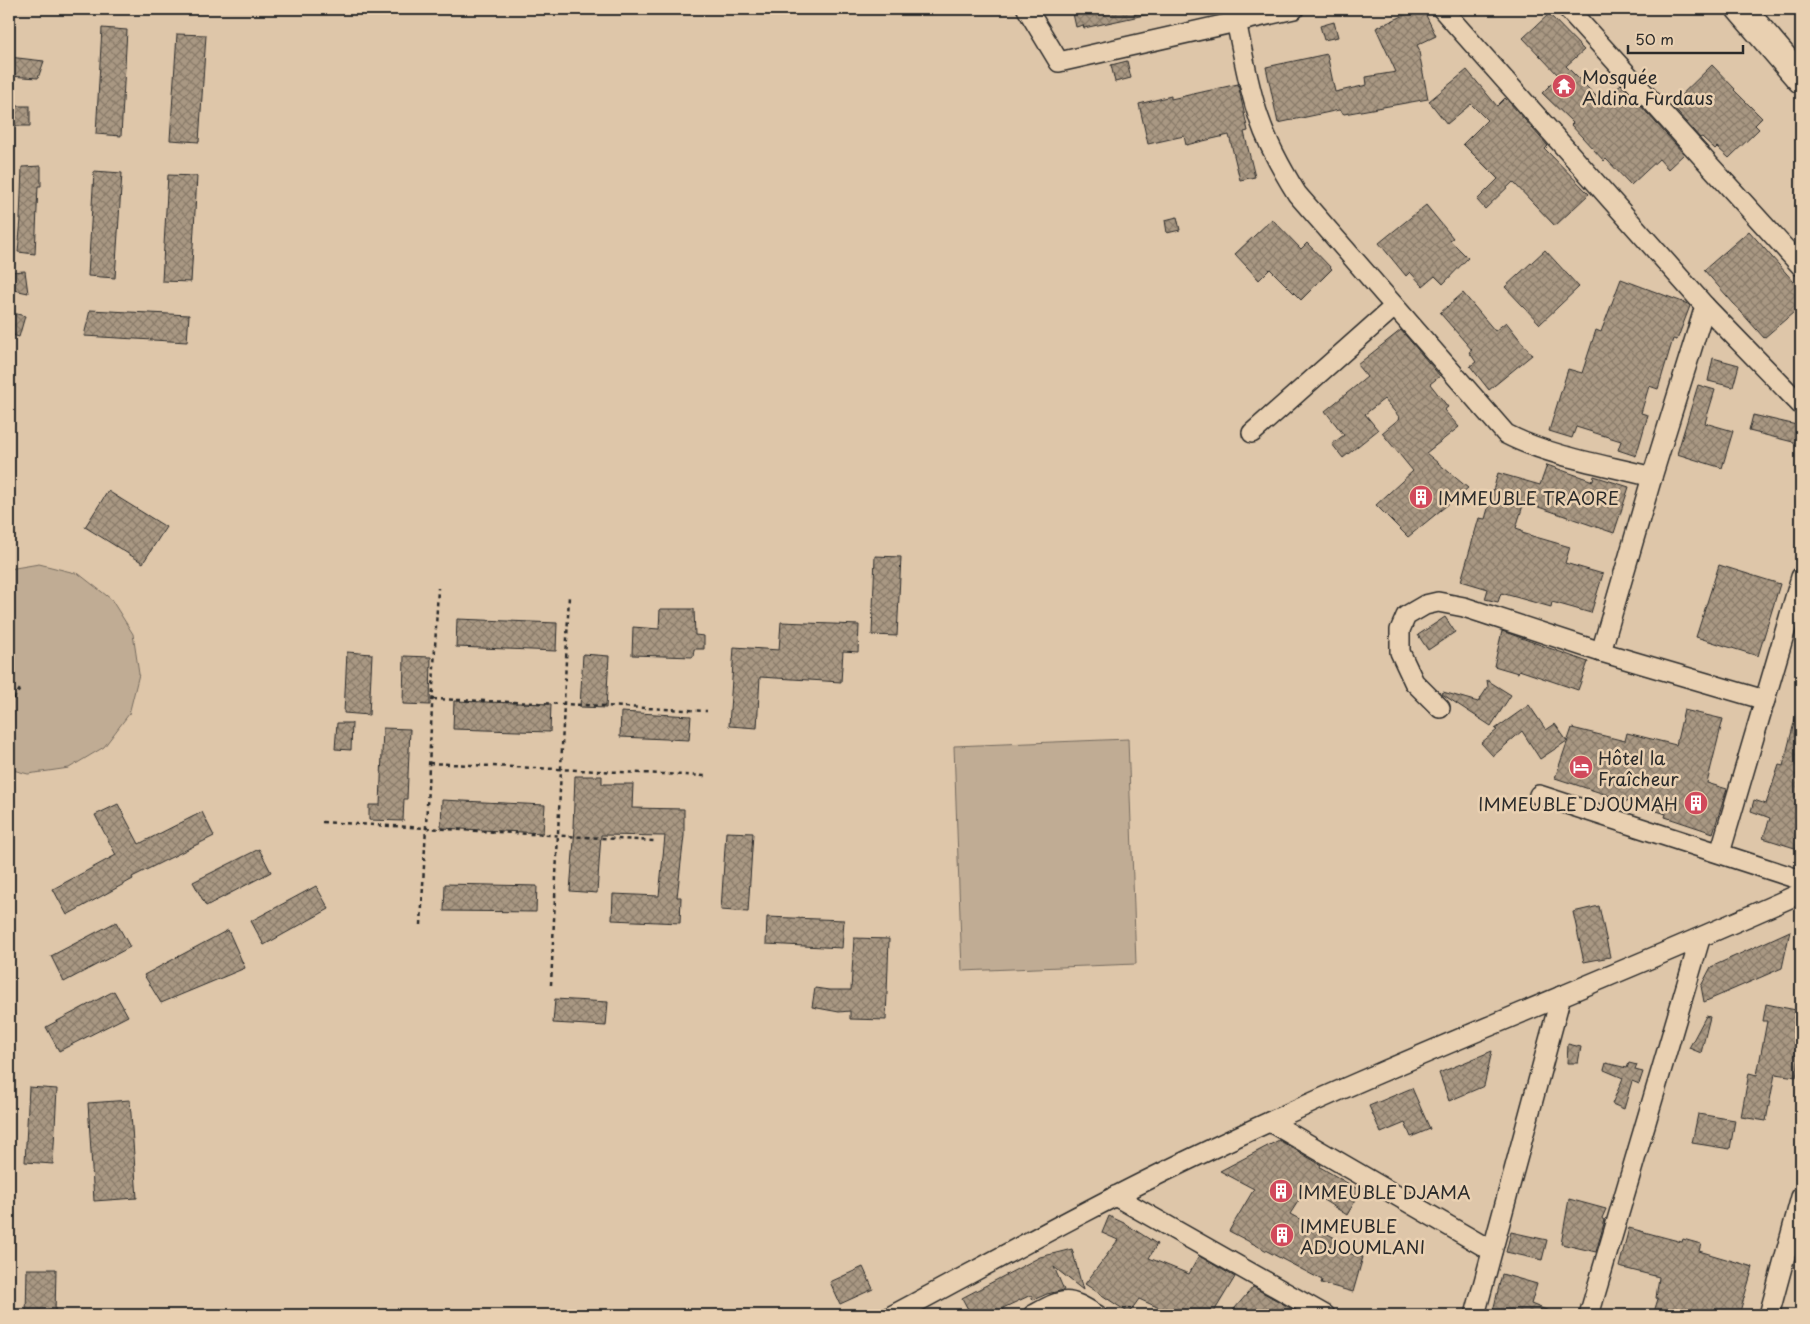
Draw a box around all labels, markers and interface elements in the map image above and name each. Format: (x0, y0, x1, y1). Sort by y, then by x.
scale bar (1628, 22, 1742, 54)
text: 50 m (1635, 27, 1674, 50)
place label: Mosquée Aldina Furdaus (1582, 63, 1713, 111)
temple icon: Mosquée Aldina Furdaus (1551, 73, 1577, 99)
building icon: IMMEUBLE TRAORE (1408, 484, 1434, 510)
place label: IMMEUBLE TRAORE (1438, 484, 1619, 511)
place label: Hôtel la Fraîcheur (1598, 744, 1679, 792)
hotel icon: Hôtel la Fraîcheur (1568, 754, 1594, 780)
place label: IMMEUBLE DJOUMAH (1478, 790, 1678, 817)
building icon: IMMEUBLE DJOUMAH (1683, 790, 1709, 816)
building icon: IMMEUBLE DJAMA (1268, 1178, 1294, 1204)
place label: IMMEUBLE DJAMA (1298, 1178, 1471, 1205)
place label: IMMEUBLE ADJOUMLANI (1300, 1212, 1425, 1260)
building icon: IMMEUBLE ADJOUMLANI (1269, 1222, 1295, 1248)

